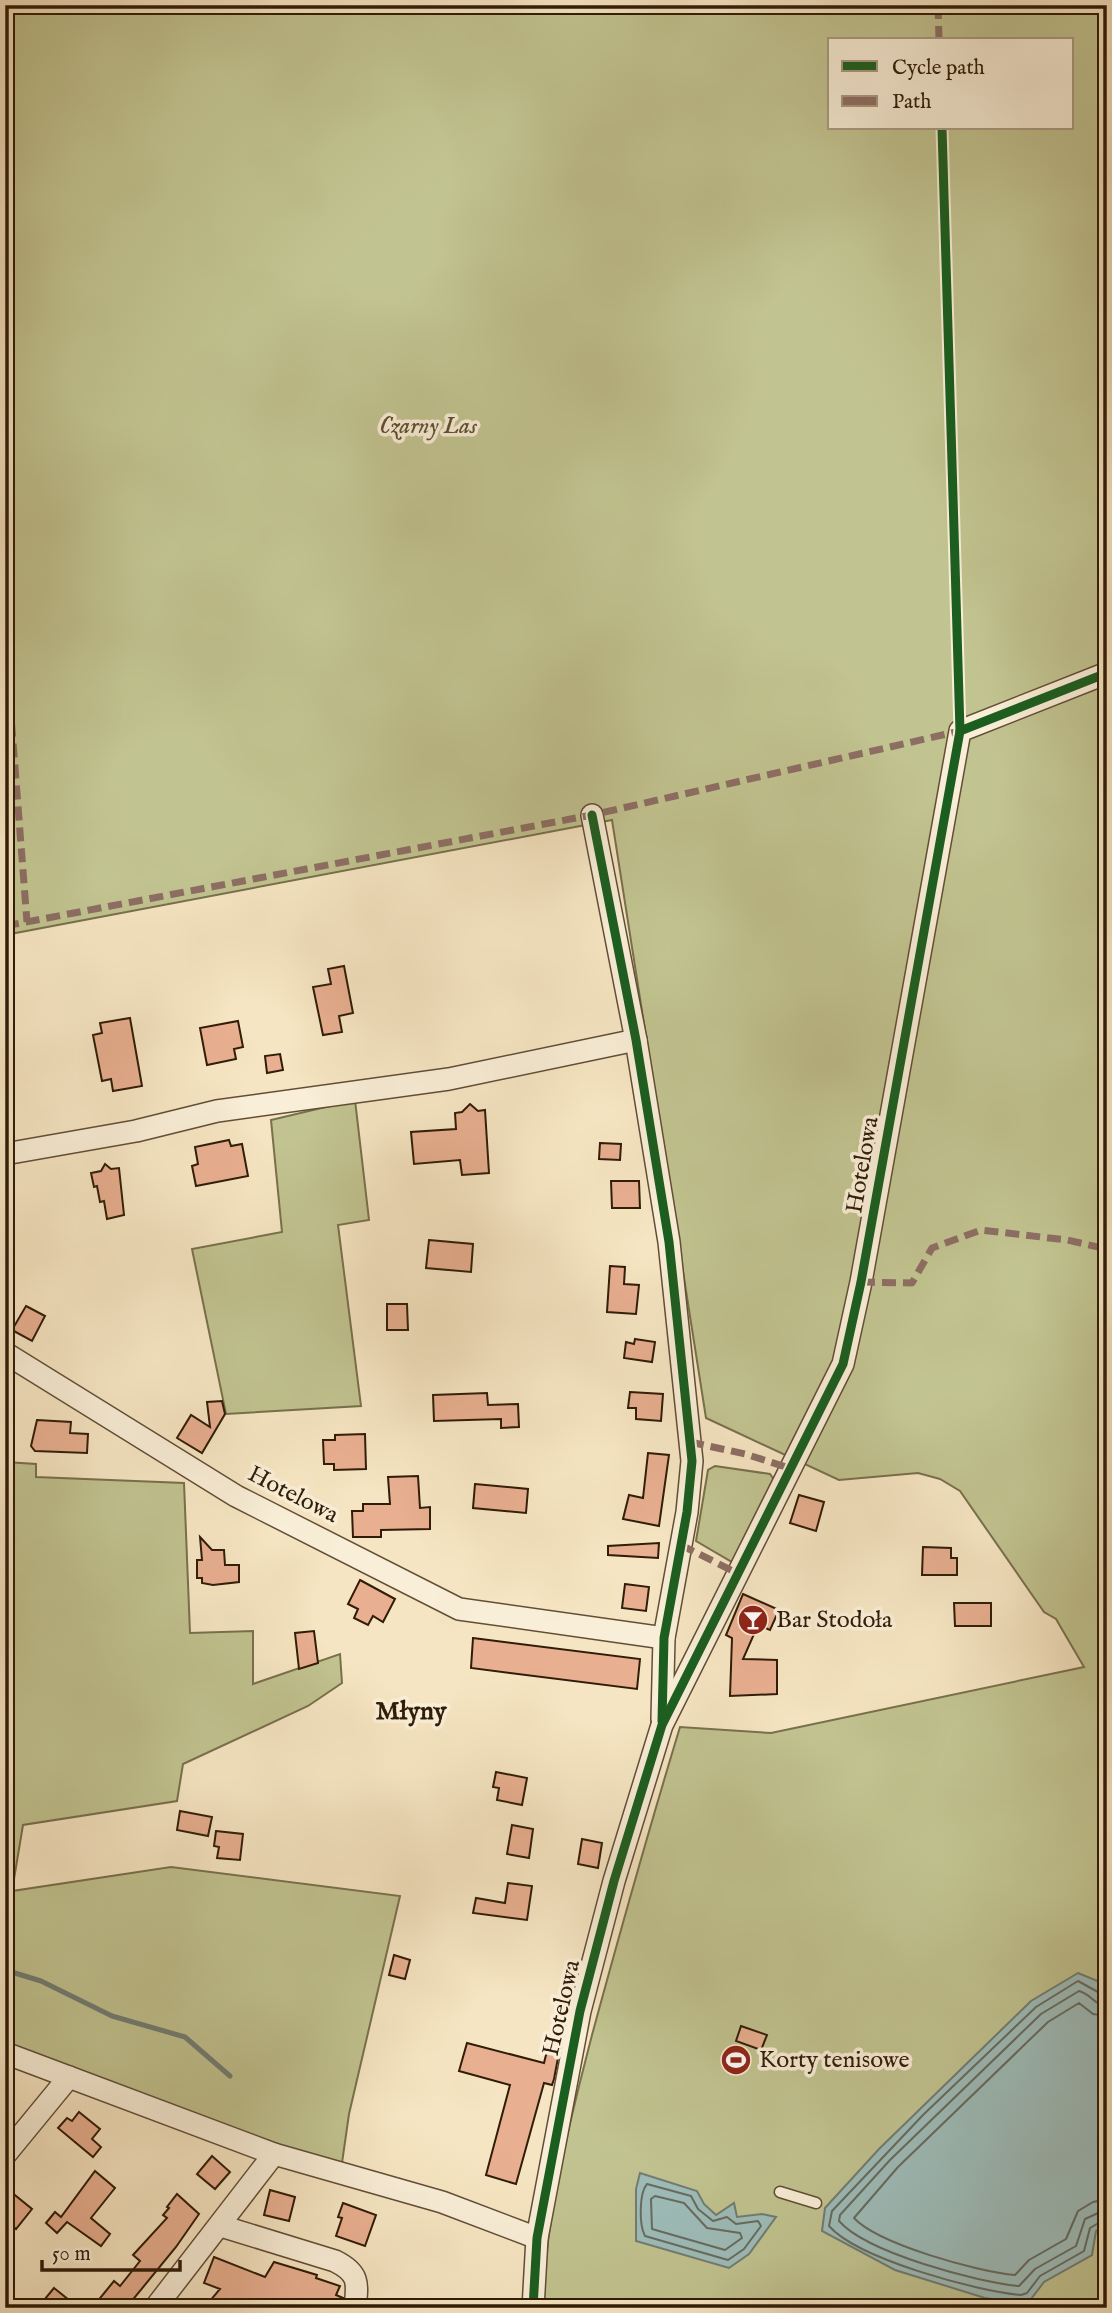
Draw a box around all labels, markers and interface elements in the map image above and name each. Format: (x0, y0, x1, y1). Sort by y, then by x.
legend (828, 38, 1074, 130)
text: Cycle path (892, 55, 985, 82)
text: Path (892, 89, 931, 116)
park label: Czarny Las (379, 411, 478, 442)
street label: Hotelowa (839, 1114, 887, 1216)
street label: Hotelowa (242, 1459, 344, 1531)
bar icon: Bar Stodoła (736, 1603, 770, 1637)
place label: Bar Stodoła (776, 1605, 893, 1636)
district label: Młyny (376, 1695, 448, 1728)
street label: Hotelowa (536, 1956, 588, 2059)
sports icon: Korty tenisowe (719, 2043, 753, 2077)
place label: Korty tenisowe (759, 2045, 910, 2076)
scale bar (42, 2229, 180, 2273)
text: 50 m (52, 2241, 91, 2268)

